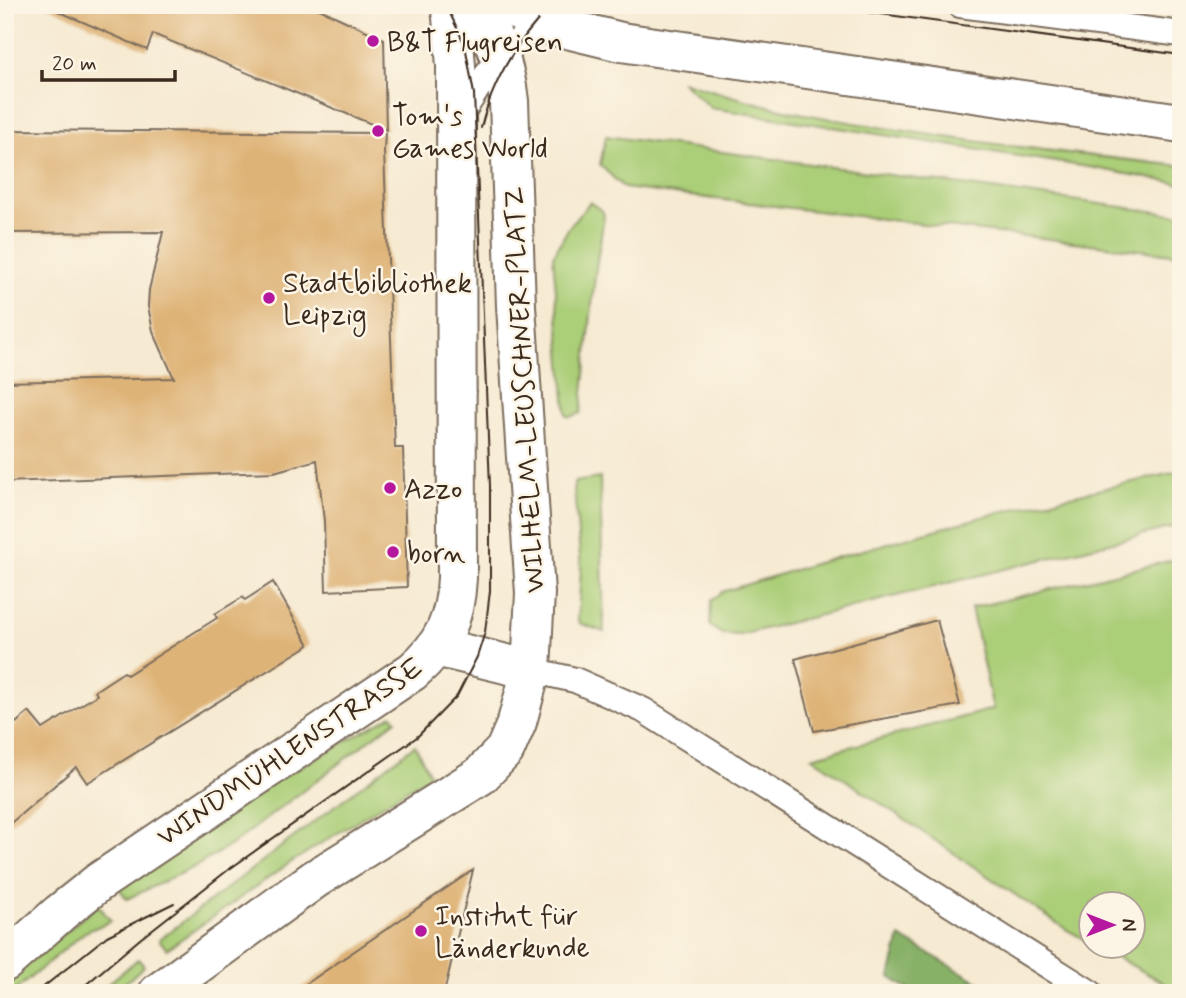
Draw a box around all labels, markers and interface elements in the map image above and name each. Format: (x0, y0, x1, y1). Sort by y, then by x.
place label: B&T Flugreisen (387, 25, 563, 62)
marker: B&T Flugreisen (365, 33, 381, 49)
scale bar (42, 38, 175, 82)
text: 20 m (52, 50, 97, 78)
place label: Tom's Games World (392, 99, 548, 168)
marker: Tom's Games World (370, 123, 386, 139)
street label: WILHELM-LEUSCHNER-PLATZ (496, 186, 555, 594)
place label: Stadtbibliothek Leipzig (283, 266, 472, 337)
marker: Stadtbibliothek Leipzig (261, 290, 277, 306)
place label: Azzo (404, 472, 462, 509)
marker: Azzo (382, 480, 398, 496)
place label: born (407, 536, 466, 573)
marker: born (385, 544, 401, 560)
street label: WINDMÜHLENSTRASSE (150, 650, 431, 856)
north arrow (1078, 890, 1148, 960)
place label: Institut für Länderkunde (435, 899, 590, 968)
text: N (1115, 919, 1140, 931)
marker: Institut für Länderkunde (413, 923, 429, 939)

